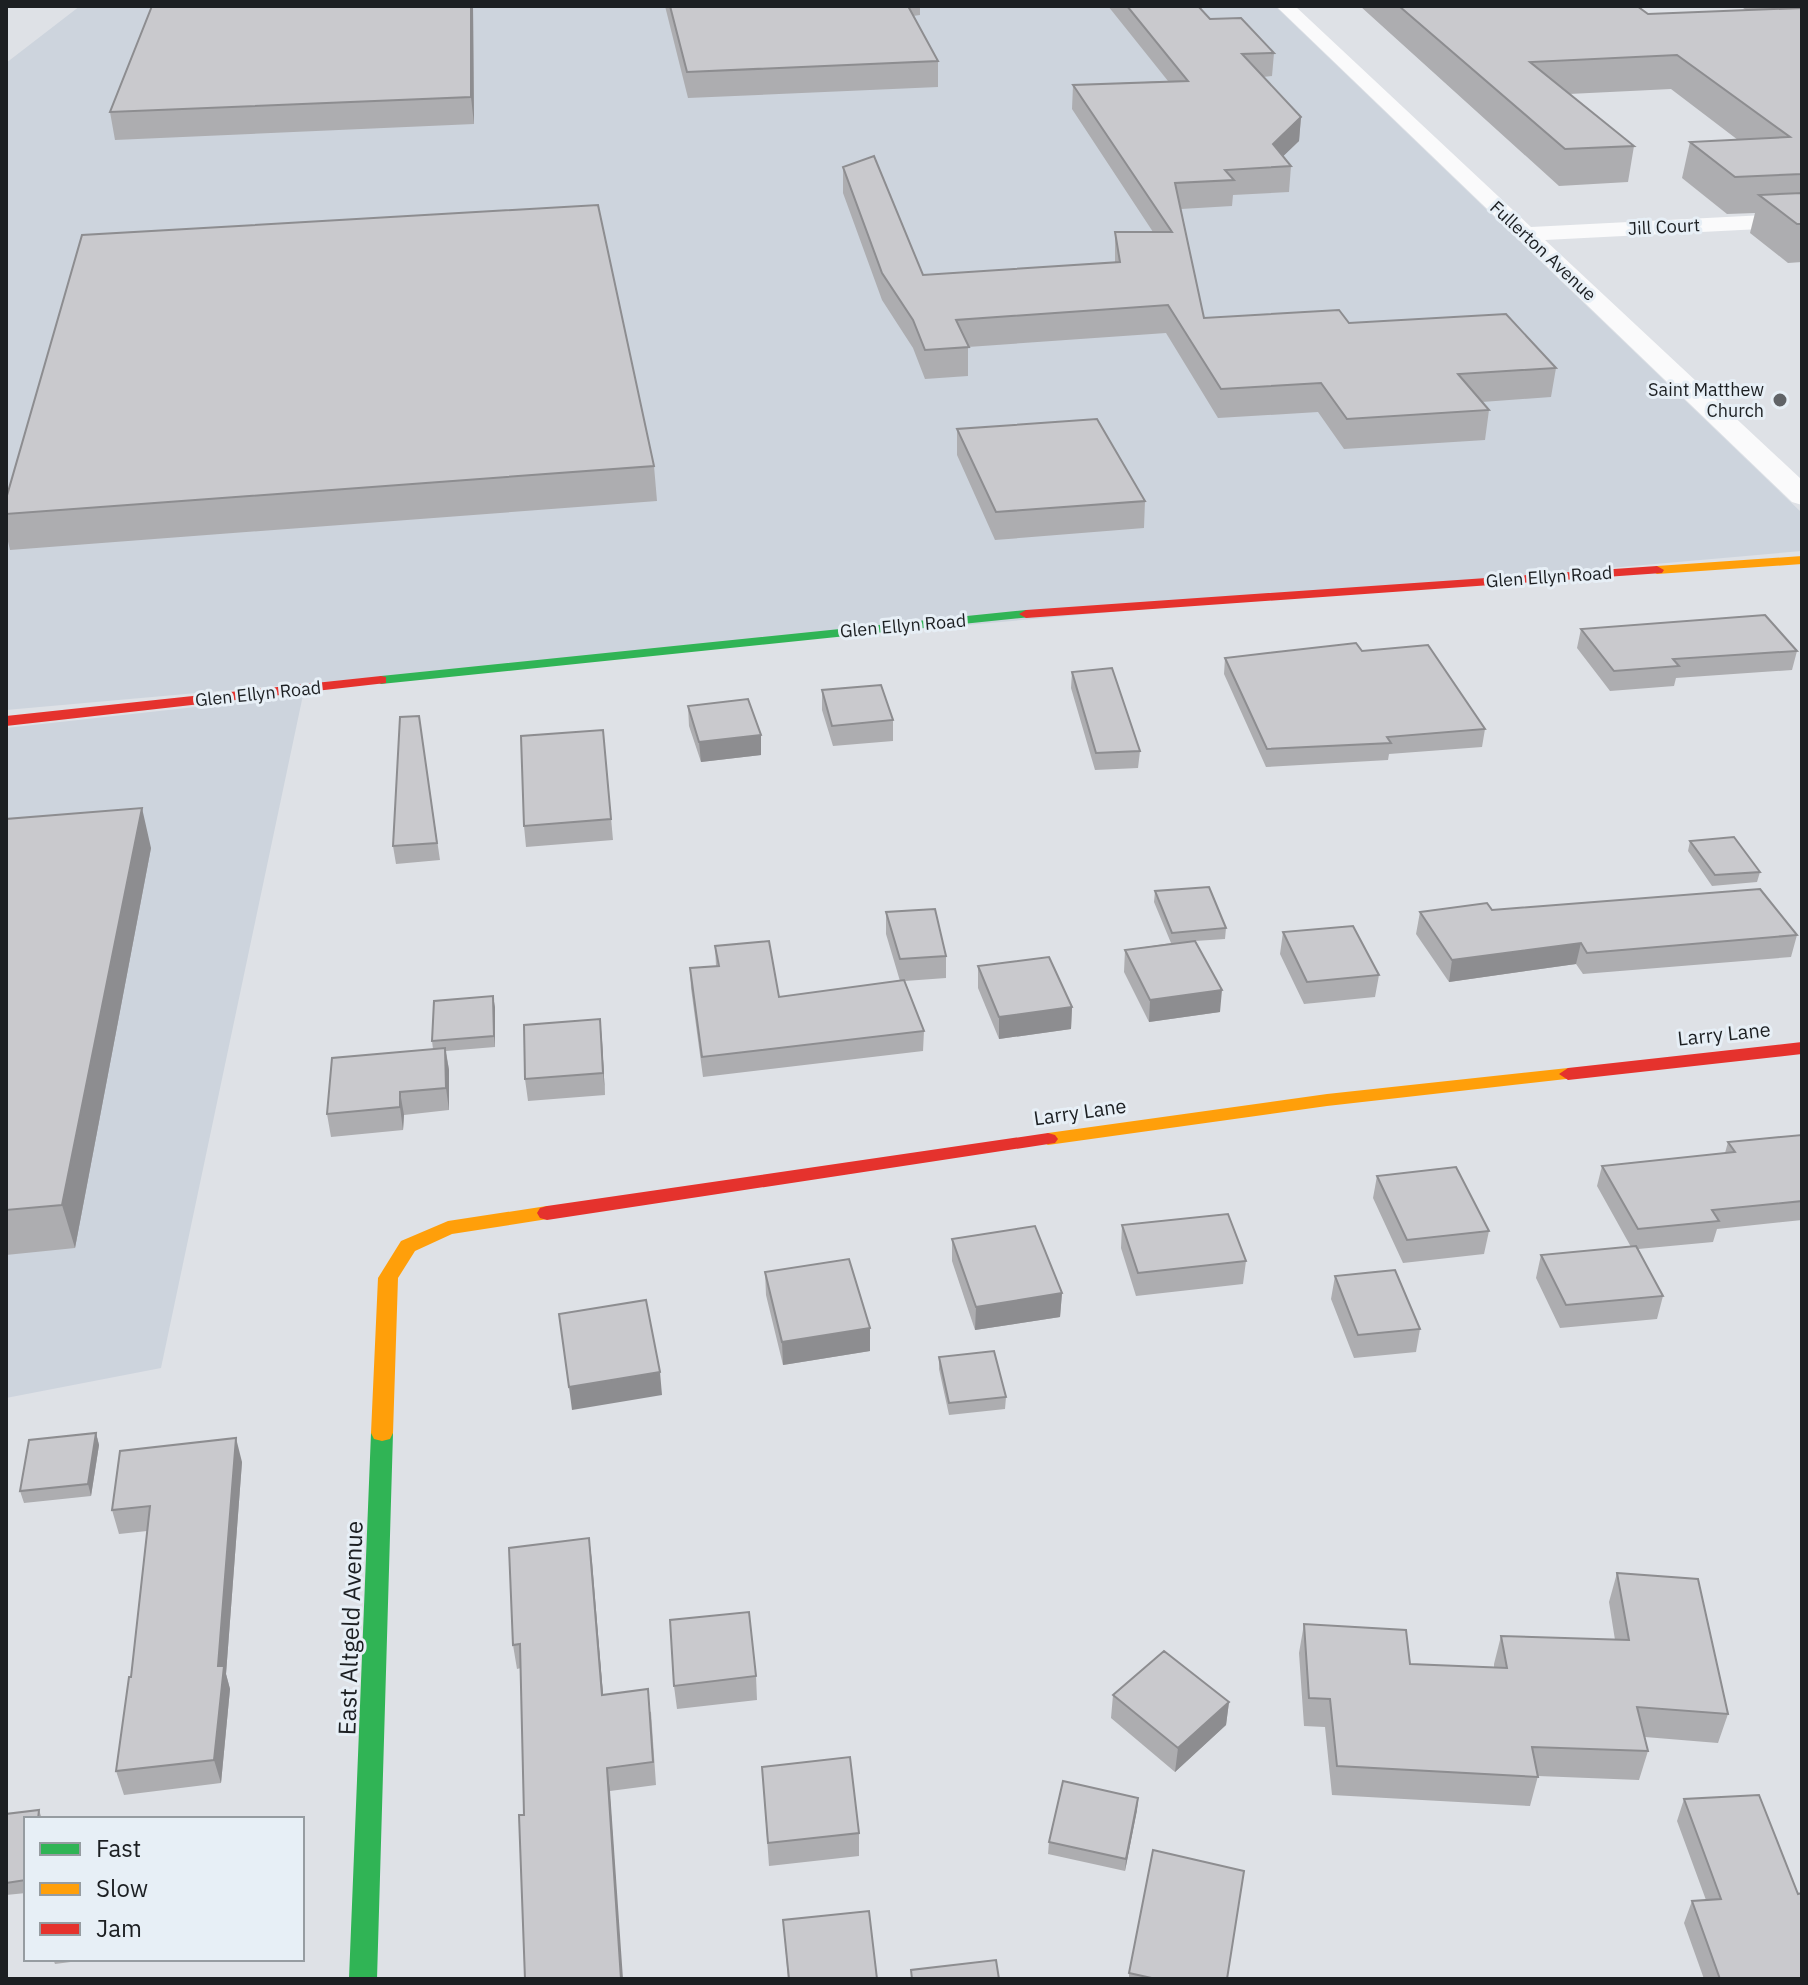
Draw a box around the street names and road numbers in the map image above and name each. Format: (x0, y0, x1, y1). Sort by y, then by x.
street label: Fullerton Avenue (1485, 196, 1601, 306)
street label: Jill Court (1627, 213, 1701, 240)
street label: Glen Ellyn Road (1485, 561, 1613, 592)
street label: Glen Ellyn Road (839, 609, 967, 642)
street label: Glen Ellyn Road (194, 675, 322, 712)
street label: Larry Lane (1676, 1015, 1772, 1052)
street label: Larry Lane (1032, 1092, 1128, 1131)
street label: East Altgeld Avenue (330, 1520, 370, 1736)

